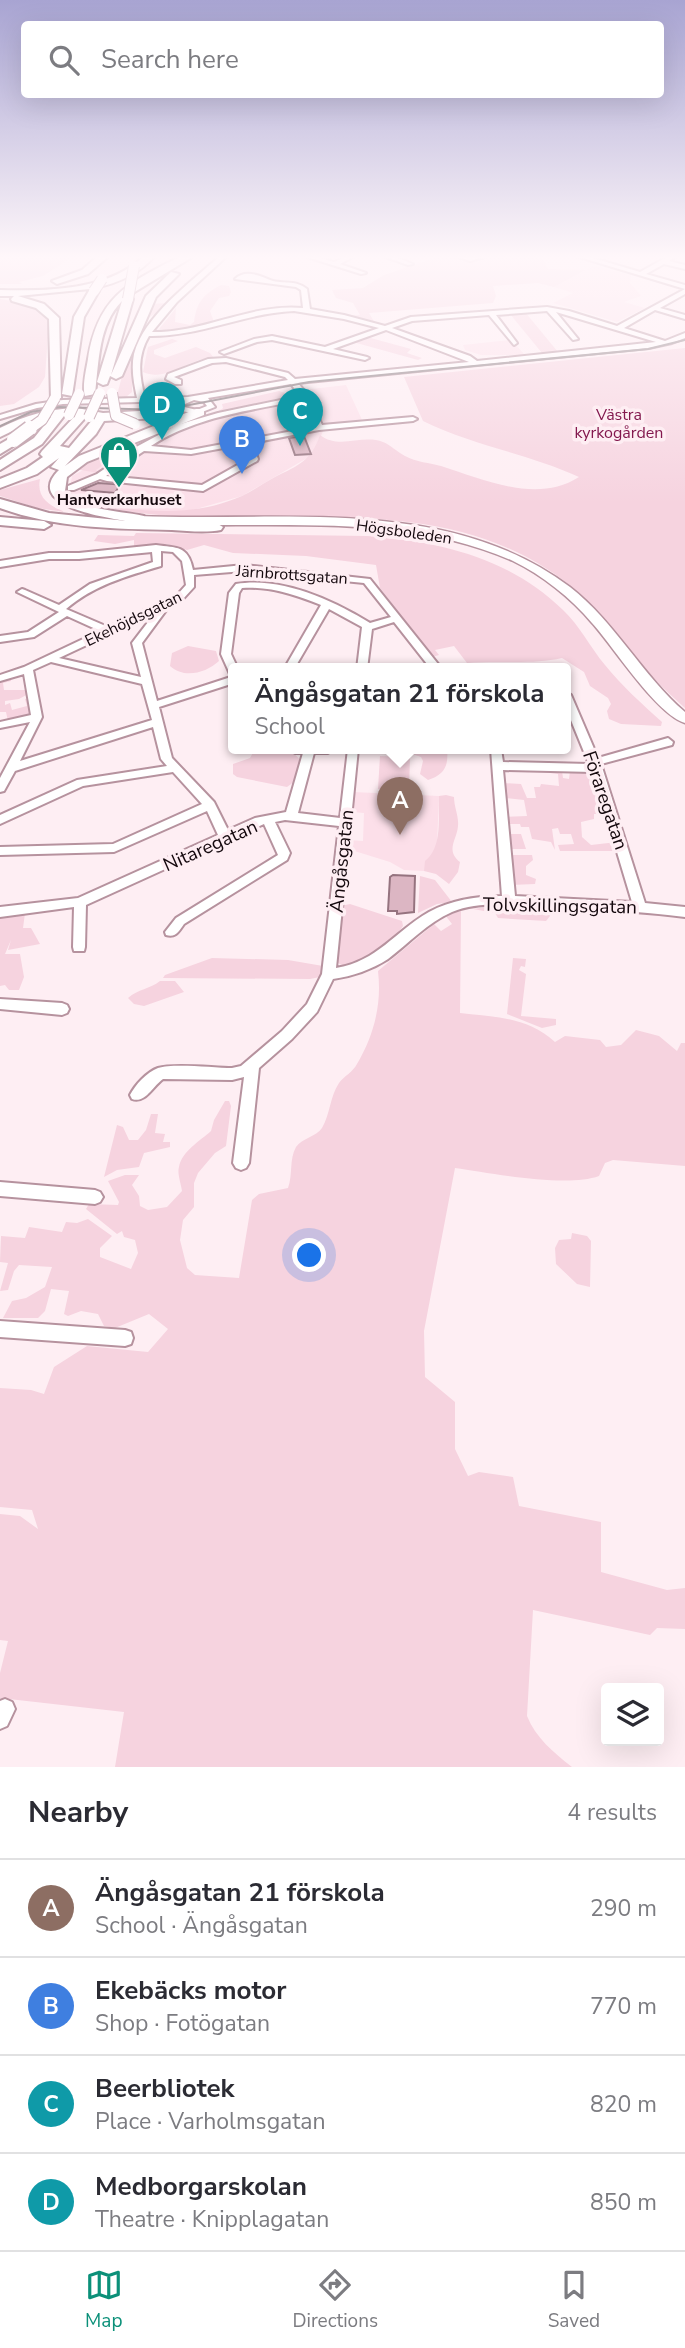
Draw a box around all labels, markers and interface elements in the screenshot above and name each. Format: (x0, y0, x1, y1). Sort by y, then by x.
search box (21, 21, 664, 98)
icon: search (45, 41, 83, 79)
text: Search here (101, 42, 239, 77)
pin: D (139, 382, 185, 440)
pin: C (277, 388, 323, 446)
park label: Västra kyrkogården (575, 404, 663, 444)
pin: B (219, 416, 265, 474)
shop icon: Hantverkarhuset (98, 434, 140, 489)
place label: Hantverkarhuset (57, 489, 182, 511)
street label: Högsboleden (355, 514, 453, 550)
street label: Järnbrottsgatan (234, 560, 349, 590)
street label: Ekehöjdsgatan (81, 586, 186, 652)
popup (228, 663, 571, 754)
text: Ängåsgatan 21 förskola (255, 676, 544, 711)
text: School (255, 711, 325, 742)
street label: Föraregatan (576, 747, 634, 853)
pin: A (377, 777, 423, 835)
street label: Ängåsgatan (324, 808, 360, 914)
street label: Nitaregatan (159, 814, 262, 878)
street label: Tolvskillingsgatan (483, 892, 637, 920)
your location (292, 1238, 326, 1272)
map controls (601, 1683, 664, 1746)
button: layers (601, 1683, 664, 1746)
text: Nearby (28, 1792, 128, 1833)
text: 4 results (567, 1797, 657, 1828)
text: Ängåsgatan 21 förskola (95, 1875, 385, 1910)
text: A (42, 1893, 60, 1924)
text: 290 m (590, 1893, 657, 1924)
text: School · Ängåsgatan (95, 1910, 308, 1941)
text: Ekebäcks motor (95, 1973, 287, 2008)
text: B (43, 1991, 59, 2022)
text: 770 m (590, 1991, 657, 2022)
text: Shop · Fotögatan (95, 2008, 270, 2039)
text: Beerbliotek (95, 2071, 235, 2106)
text: C (43, 2089, 59, 2120)
text: 820 m (590, 2089, 657, 2120)
text: Place · Varholmsgatan (95, 2106, 326, 2137)
text: Medborgarskolan (95, 2169, 307, 2204)
text: D (42, 2187, 60, 2218)
text: 850 m (590, 2187, 657, 2218)
text: Theatre · Knipplagatan (95, 2204, 329, 2235)
tab: Map (85, 2266, 123, 2334)
tab: Directions (292, 2266, 378, 2334)
tab: Saved (548, 2266, 600, 2334)

